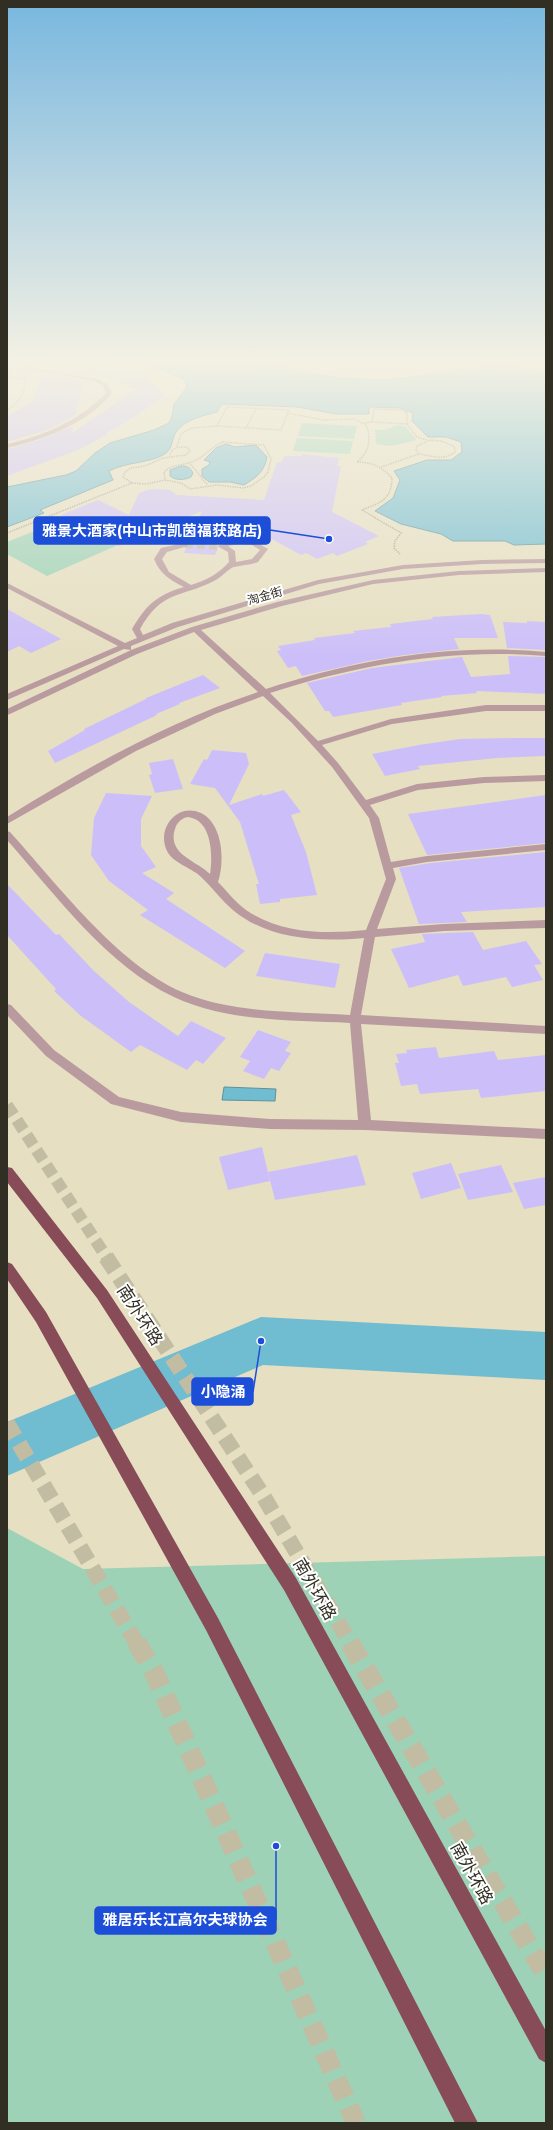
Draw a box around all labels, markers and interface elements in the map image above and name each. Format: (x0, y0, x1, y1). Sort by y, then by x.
callout: 雅景大酒家(中山市凯茵福获路店) (34, 517, 270, 544)
text: 雅景大酒家(中山市凯茵福获路店) (42, 520, 262, 542)
street label: 淘金街 (245, 582, 285, 610)
street label: 南外环路 (111, 1280, 169, 1350)
callout: 小隐涌 (192, 1378, 253, 1405)
text: 小隐涌 (200, 1381, 246, 1403)
street label: 南外环路 (288, 1554, 342, 1624)
street label: 南外环路 (445, 1837, 499, 1909)
callout: 雅居乐长江高尔夫球协会 (95, 1907, 276, 1934)
text: 雅居乐长江高尔夫球协会 (102, 1909, 268, 1931)

